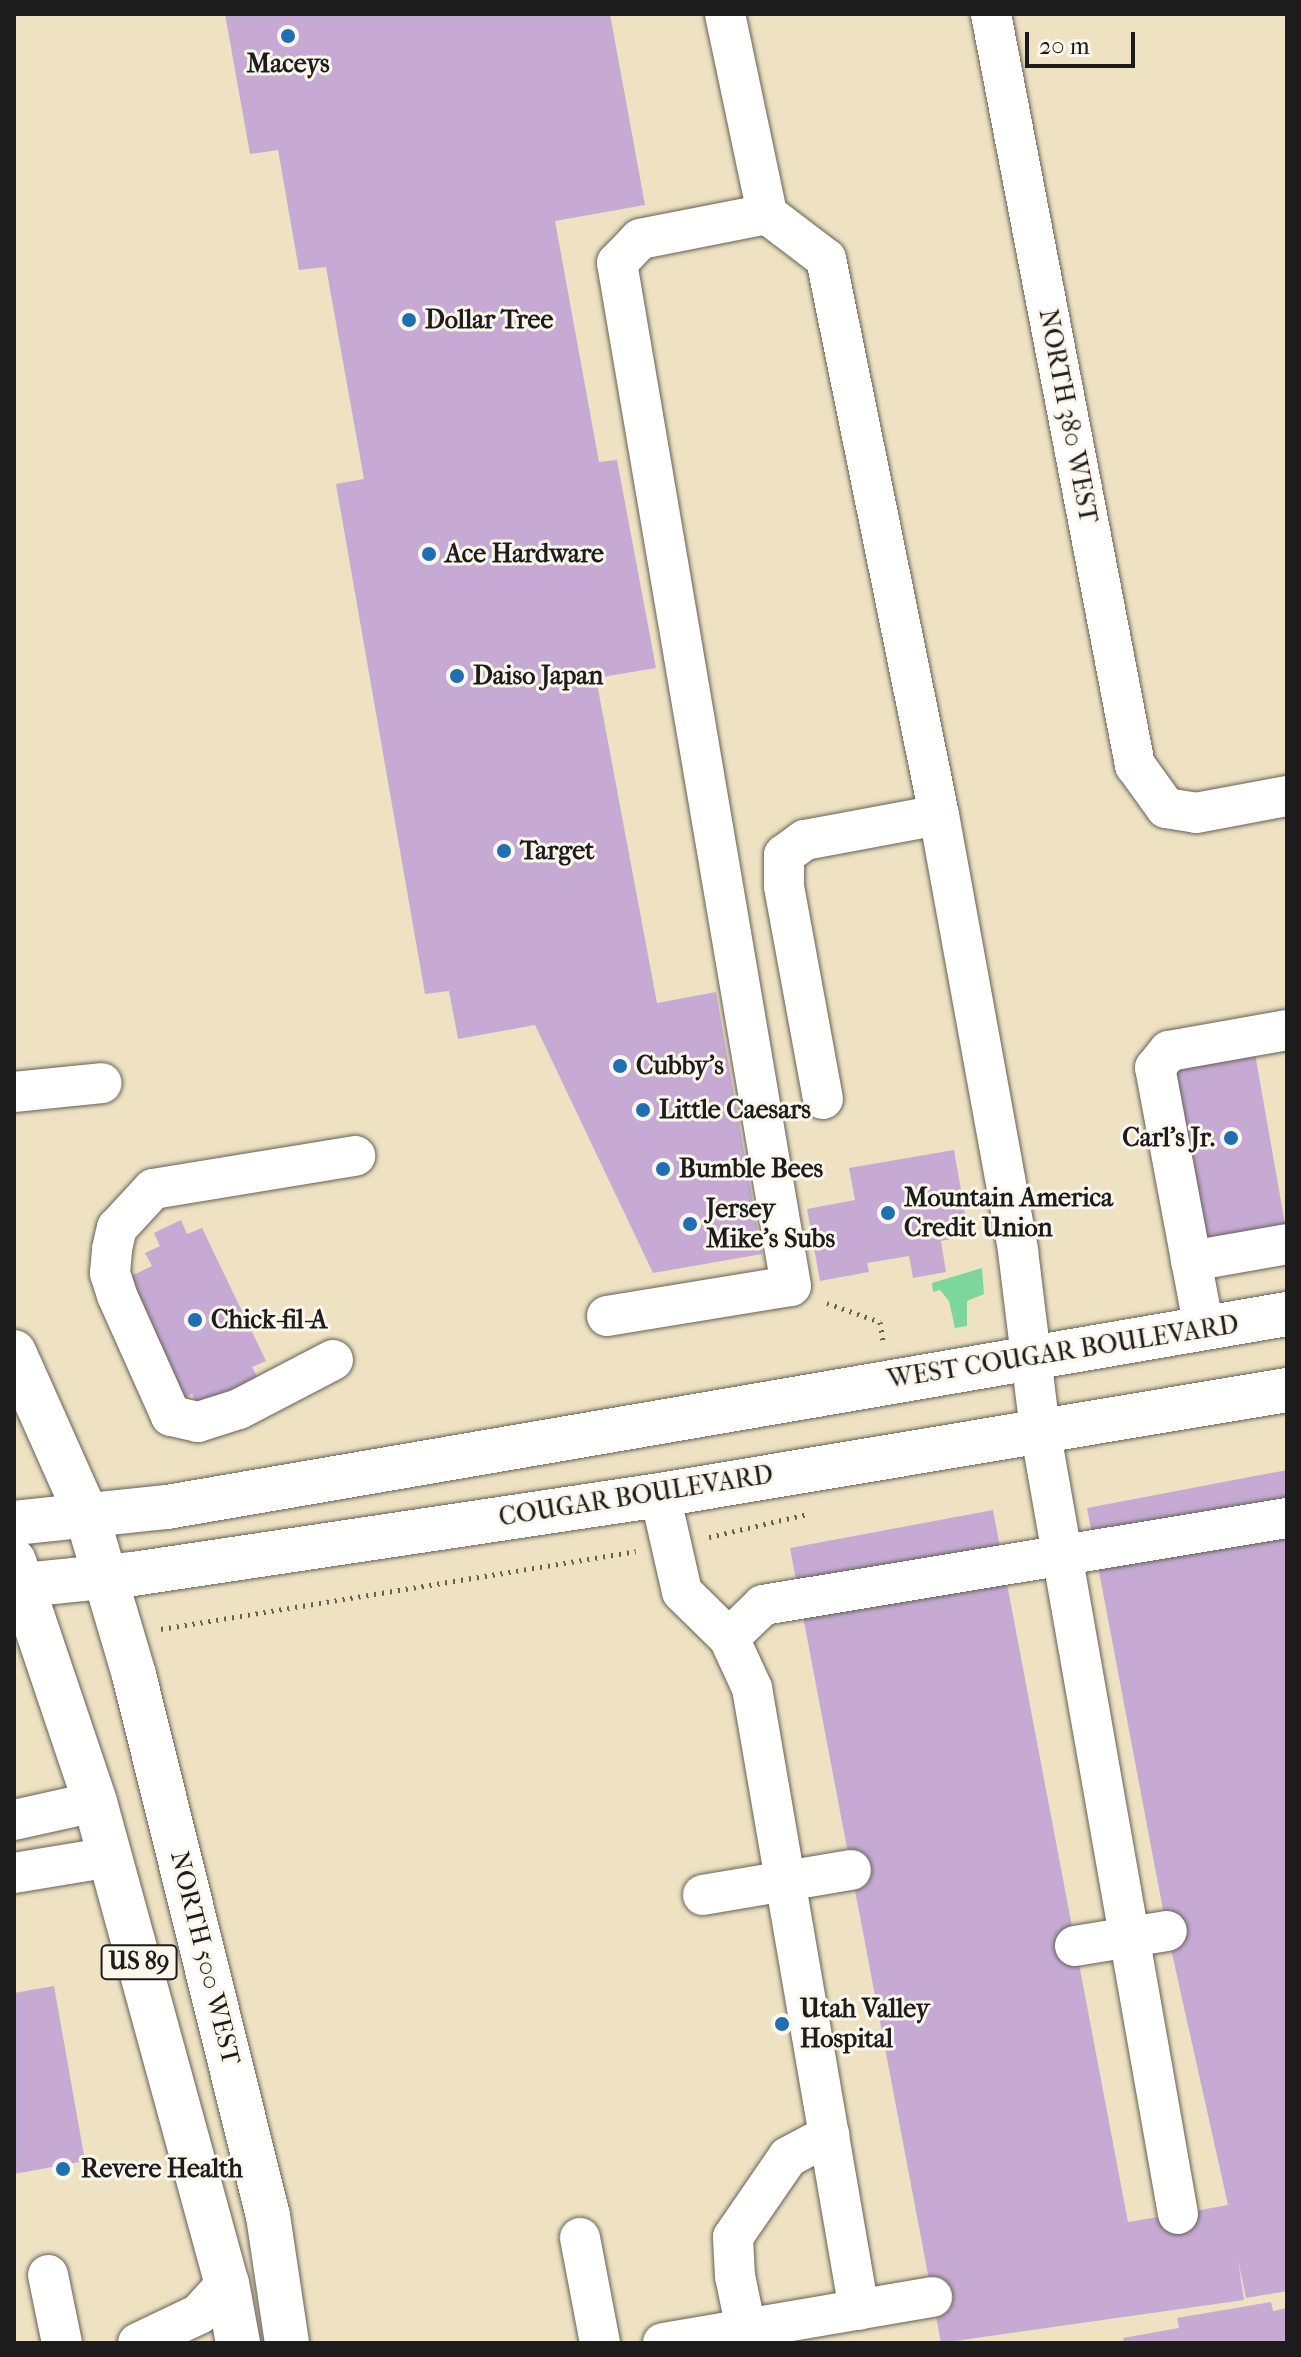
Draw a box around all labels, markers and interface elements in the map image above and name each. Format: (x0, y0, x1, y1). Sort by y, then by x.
scale bar (1029, 16, 1139, 66)
marker: Maceys (279, 27, 297, 45)
text: 20 m (1039, 32, 1090, 60)
place label: Maceys (246, 48, 330, 80)
place label: Dollar Tree (425, 304, 553, 336)
street label: NORTH 380 WEST (1032, 306, 1104, 526)
marker: Dollar Tree (400, 311, 418, 329)
place label: Ace Hardware (445, 538, 604, 570)
marker: Ace Hardware (420, 545, 438, 563)
place label: Daiso Japan (473, 660, 603, 692)
marker: Daiso Japan (448, 667, 466, 685)
place label: Target (520, 835, 594, 867)
marker: Target (495, 842, 513, 860)
place label: Cubby's (636, 1050, 724, 1082)
marker: Cubby's (611, 1057, 629, 1075)
place label: Little Caesars (659, 1094, 811, 1126)
marker: Little Caesars (634, 1101, 652, 1119)
place label: Carl's Jr. (1122, 1122, 1215, 1154)
marker: Carl's Jr. (1222, 1129, 1240, 1147)
place label: Bumble Bees (679, 1153, 823, 1185)
marker: Bumble Bees (654, 1160, 672, 1178)
place label: Mountain America Credit Union (904, 1182, 1113, 1244)
place label: Jersey Mike's Subs (706, 1193, 835, 1254)
marker: Mountain America Credit Union (879, 1204, 897, 1222)
marker: Jersey Mike's Subs (681, 1215, 699, 1233)
place label: Chick-fil-A (211, 1304, 327, 1336)
street label: WEST COUGAR BOULEVARD (885, 1309, 1241, 1395)
marker: Chick-fil-A (186, 1311, 204, 1329)
street label: COUGAR BOULEVARD (497, 1459, 775, 1533)
street label: NORTH 500 WEST (163, 1848, 247, 2068)
road number: US 89 (99, 1942, 179, 1982)
place label: Utah Valley Hospital (800, 1993, 930, 2054)
marker: Utah Valley Hospital (771, 2013, 793, 2035)
place label: Revere Health (81, 2153, 243, 2185)
marker: Revere Health (52, 2158, 74, 2180)

